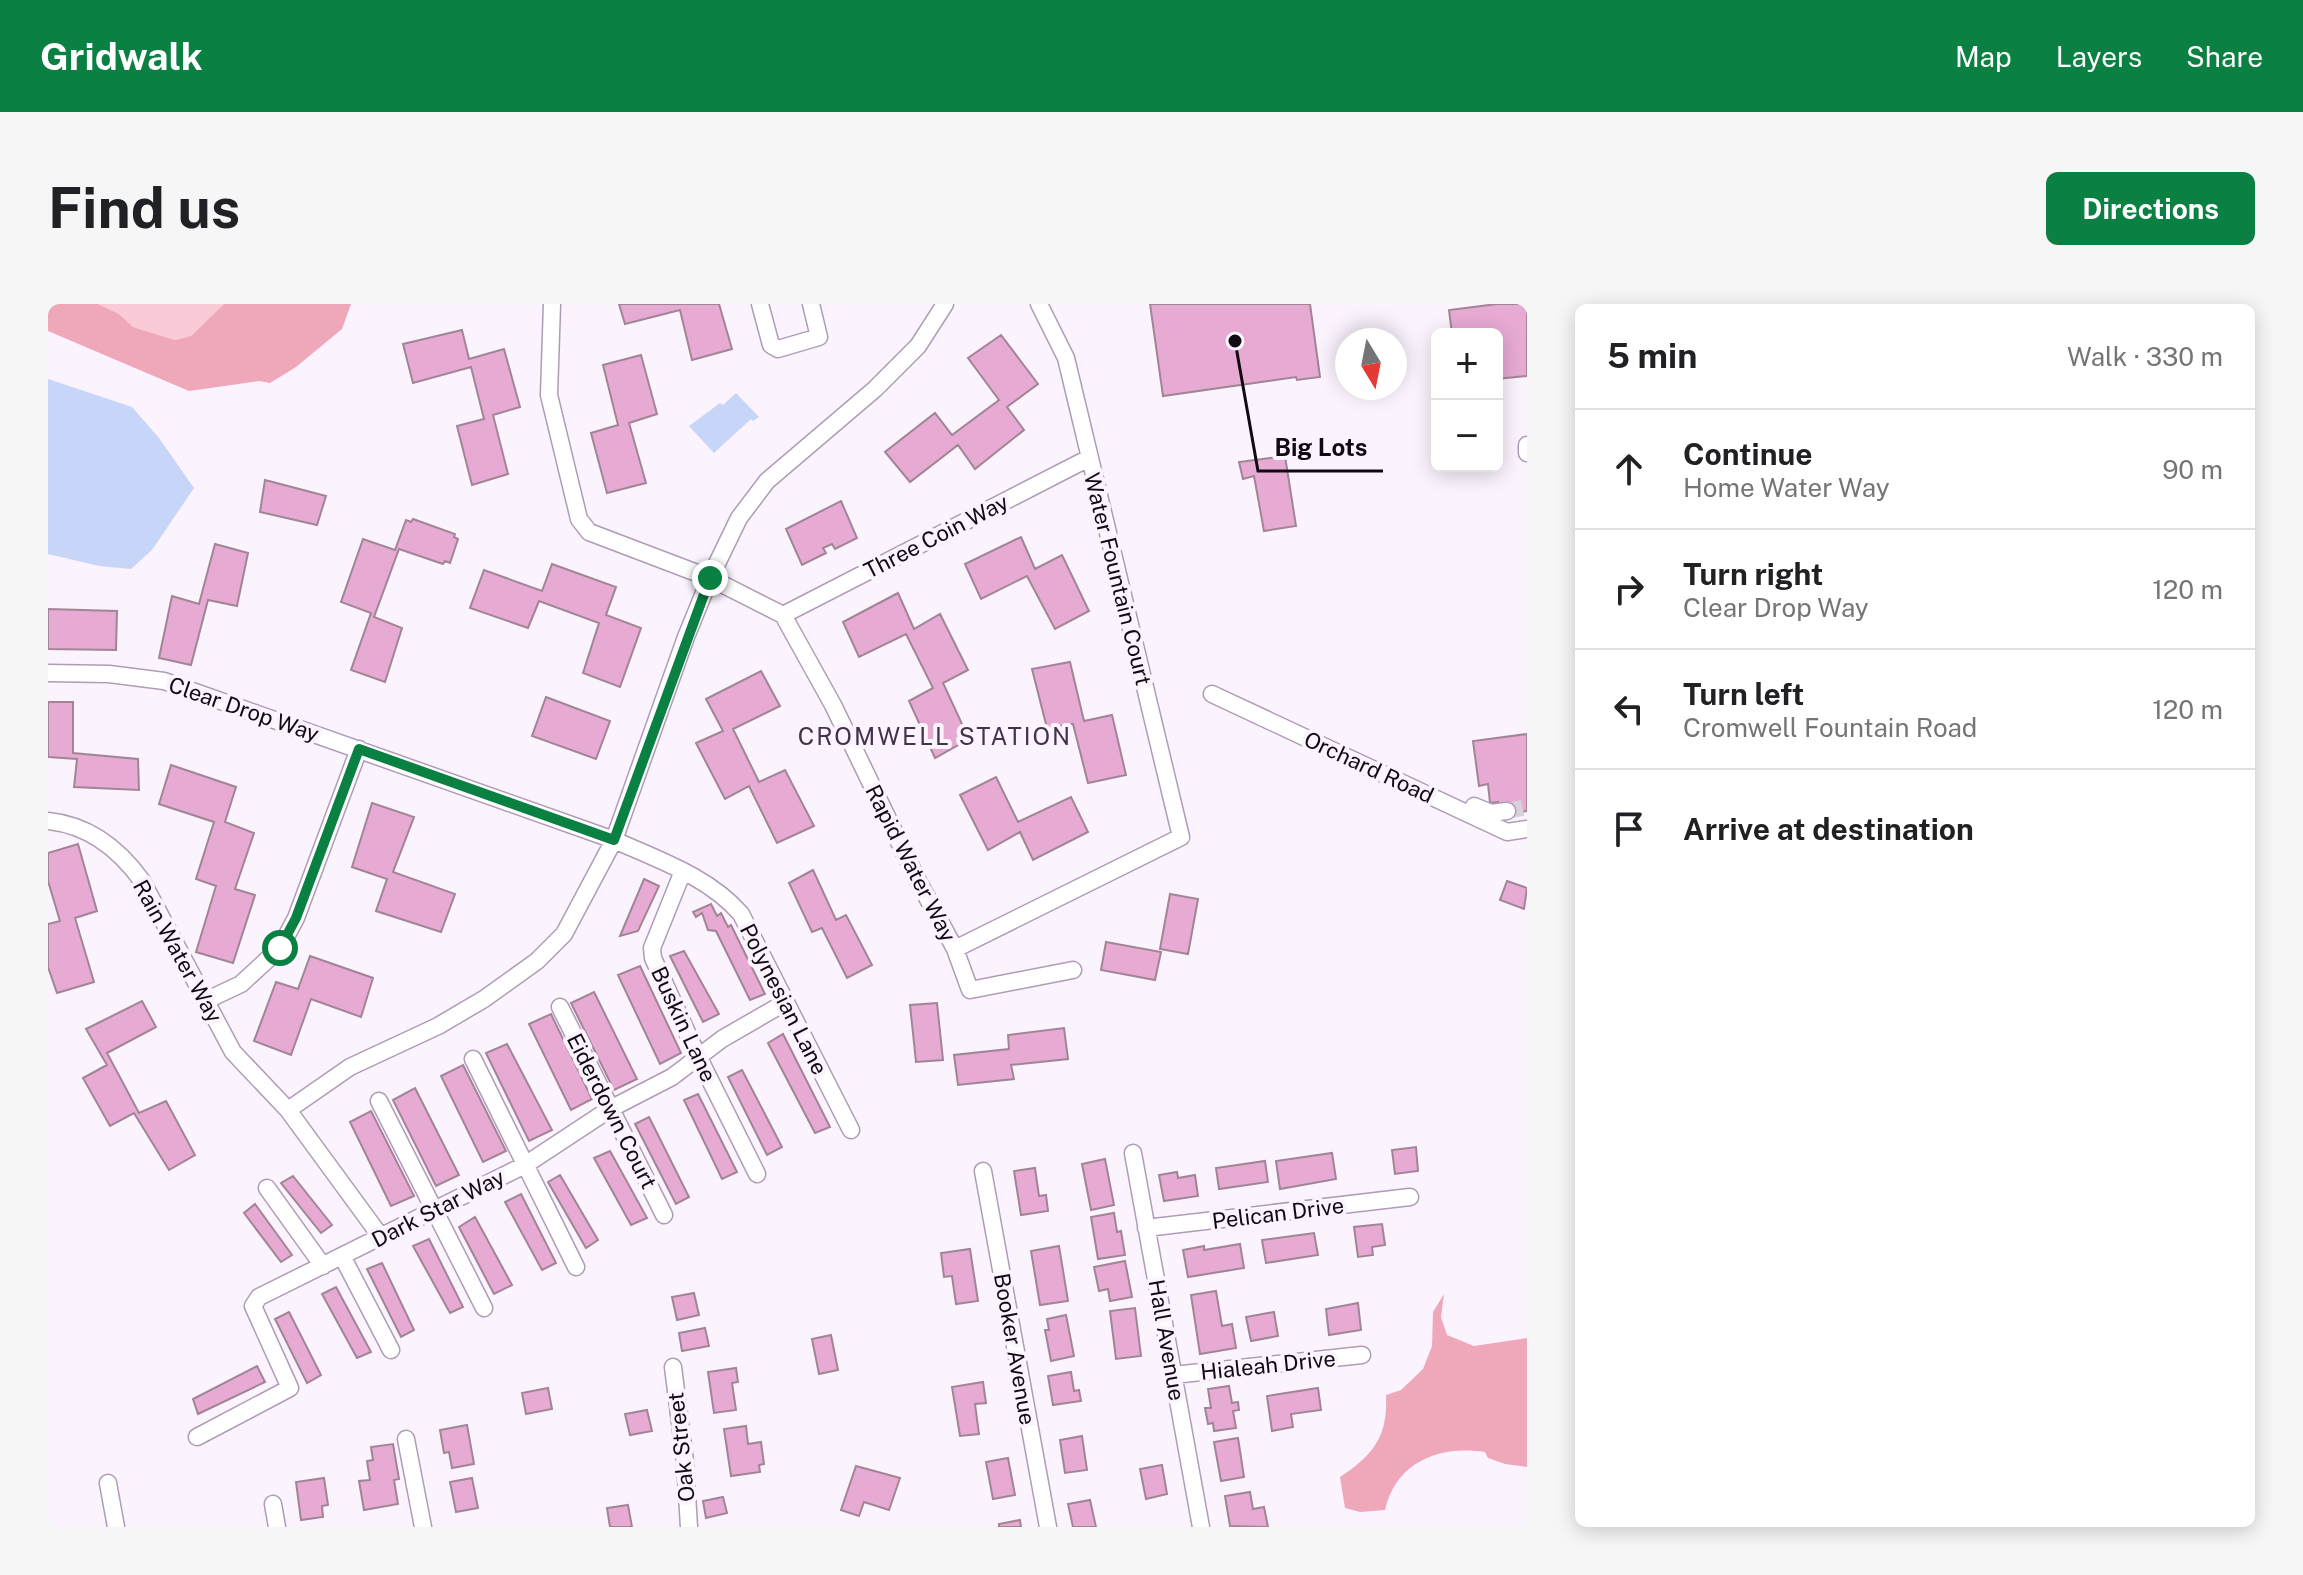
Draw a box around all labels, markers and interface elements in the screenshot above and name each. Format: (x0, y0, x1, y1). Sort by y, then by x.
text: Gridwalk (40, 34, 203, 79)
text: Map (1955, 40, 2012, 73)
text: Layers (2056, 40, 2142, 73)
text: Share (2186, 40, 2263, 73)
button: Directions (2046, 172, 2255, 245)
text: Find us (48, 175, 240, 241)
north arrow (1335, 328, 1407, 400)
map controls (1431, 328, 1503, 472)
button: + (1431, 328, 1503, 400)
text: 5 min (1607, 336, 1697, 376)
text: Walk · 330 m (2067, 341, 2223, 372)
button: − (1431, 400, 1503, 472)
callout: Big Lots (1258, 423, 1383, 471)
text: Big Lots (1275, 433, 1367, 461)
text: Continue (1683, 436, 1813, 472)
icon: ahead (1607, 447, 1651, 491)
text: 90 m (2162, 454, 2223, 485)
street label: Water Fountain Court (1079, 470, 1157, 688)
text: Home Water Way (1683, 472, 1890, 503)
street label: Three Coin Way (859, 488, 1013, 584)
text: Turn right (1683, 556, 1823, 592)
route end (692, 560, 728, 596)
icon: right (1607, 567, 1651, 611)
text: 120 m (2152, 574, 2223, 605)
text: Clear Drop Way (1683, 592, 1869, 623)
street label: Clear Drop Way (165, 671, 323, 747)
text: Turn left (1683, 676, 1804, 712)
icon: left (1607, 687, 1651, 731)
text: 120 m (2152, 694, 2223, 725)
text: Cromwell Fountain Road (1683, 712, 1977, 743)
district label: CROMWELL STATION (798, 722, 1072, 750)
street label: Orchard Road (1300, 726, 1438, 808)
street label: Rapid Water Way (860, 780, 962, 946)
icon: arrive (1607, 807, 1651, 851)
text: Arrive at destination (1683, 811, 1974, 847)
street label: Rain Water Way (128, 875, 228, 1027)
street label: Polynesian Lane (735, 919, 833, 1079)
route start (262, 930, 298, 966)
street label: Buskin Lane (646, 962, 722, 1086)
street label: Eiderdown Court (562, 1029, 662, 1193)
street label: Dark Star Way (367, 1163, 509, 1253)
street label: Pelican Drive (1210, 1192, 1346, 1234)
street label: Booker Avenue (989, 1271, 1041, 1427)
street label: Hall Avenue (1144, 1277, 1190, 1403)
street label: Hialeah Drive (1199, 1345, 1337, 1385)
street label: Oak Street (662, 1391, 700, 1503)

